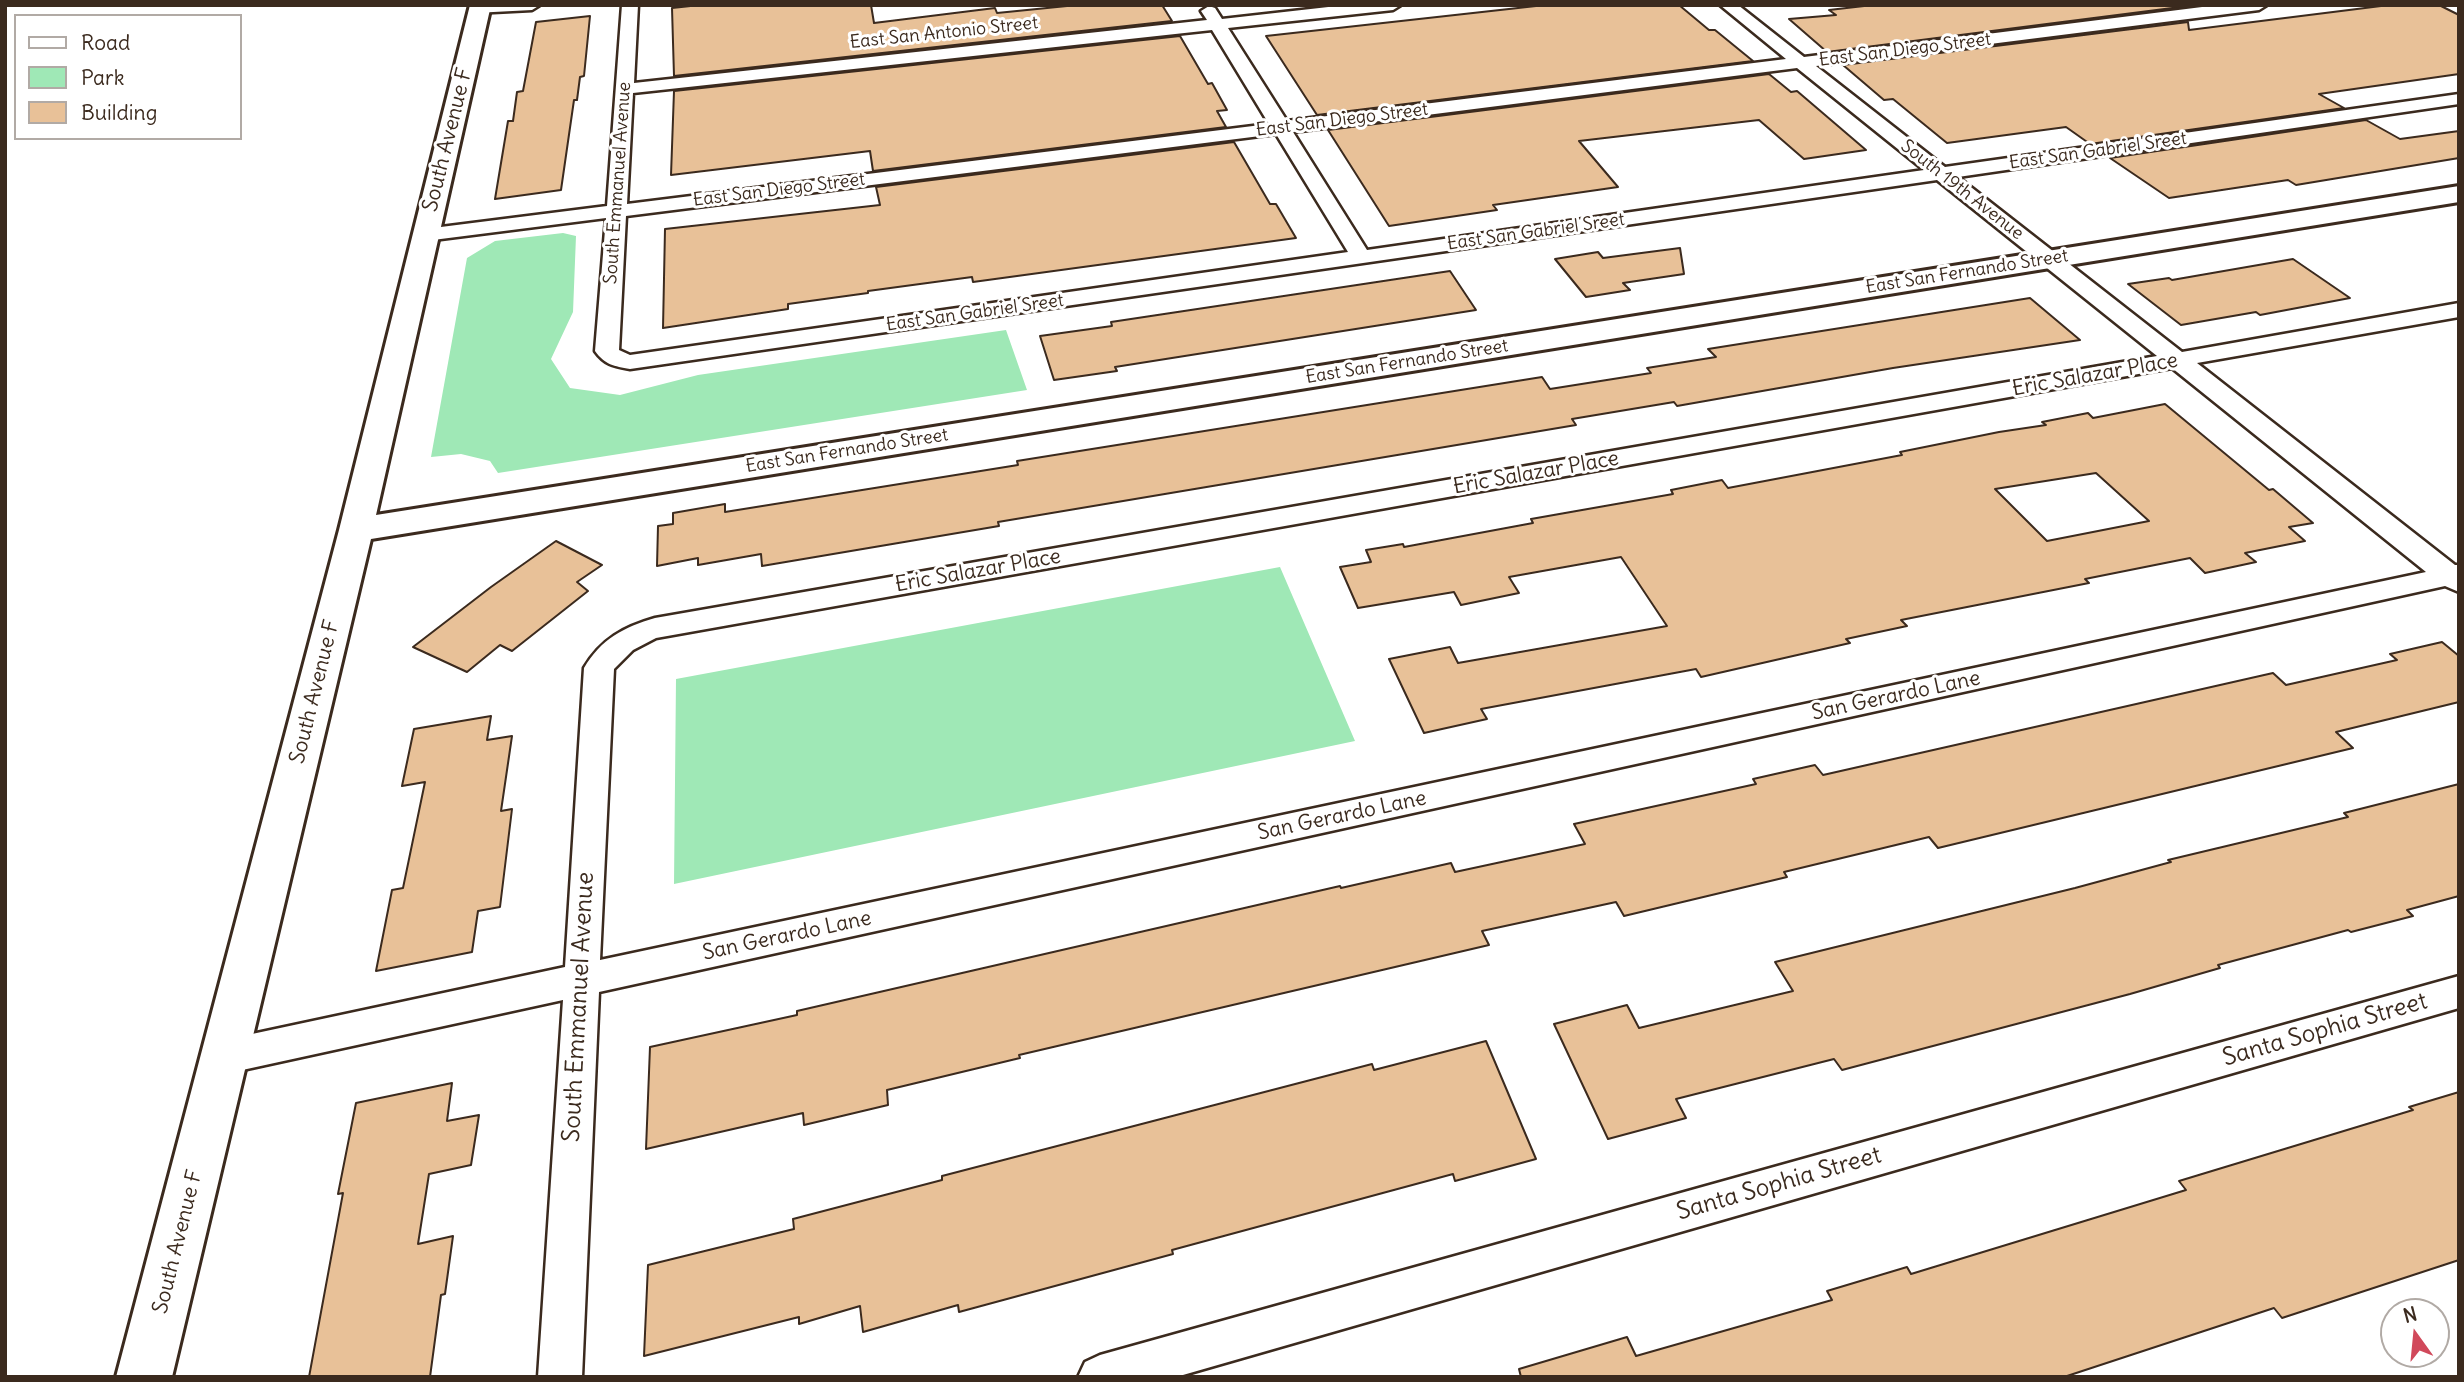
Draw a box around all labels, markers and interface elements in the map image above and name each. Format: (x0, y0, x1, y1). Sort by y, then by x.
street label: East San Antonio Street (849, 12, 1039, 54)
legend (14, 14, 242, 140)
text: Road (81, 29, 130, 56)
street label: East San Diego Street (1818, 29, 1992, 71)
text: Park (81, 64, 124, 91)
street label: South Avenue F (418, 66, 478, 214)
street label: South Emmanuel Avenue (600, 81, 636, 285)
text: Building (81, 99, 157, 126)
street label: East San Diego Street (1255, 99, 1429, 141)
street label: East San Gabriel Sreet (2008, 128, 2188, 174)
street label: South 19th Avenue (1896, 135, 2028, 245)
street label: East San Diego Street (692, 169, 866, 211)
street label: East San Gabriel Sreet (1446, 209, 1626, 255)
street label: East San Fernando Street (1864, 245, 2070, 299)
street label: East San Gabriel Sreet (885, 290, 1065, 336)
street label: East San Fernando Street (1304, 335, 1510, 389)
street label: Eric Salazar Place (2010, 348, 2180, 402)
street label: East San Fernando Street (744, 424, 950, 478)
street label: Eric Salazar Place (1451, 446, 1621, 500)
street label: Eric Salazar Place (893, 544, 1063, 598)
street label: South Avenue F (285, 618, 345, 766)
street label: San Gerardo Lane (1809, 666, 1983, 726)
street label: San Gerardo Lane (1255, 786, 1429, 846)
street label: South Emmanuel Avenue (558, 871, 600, 1143)
street label: San Gerardo Lane (700, 906, 874, 966)
street label: Santa Sophia Street (2219, 987, 2431, 1073)
street label: Santa Sophia Street (1673, 1141, 1885, 1227)
street label: South Avenue F (148, 1168, 208, 1316)
north arrow (2380, 1298, 2450, 1368)
text: N (2401, 1301, 2420, 1328)

